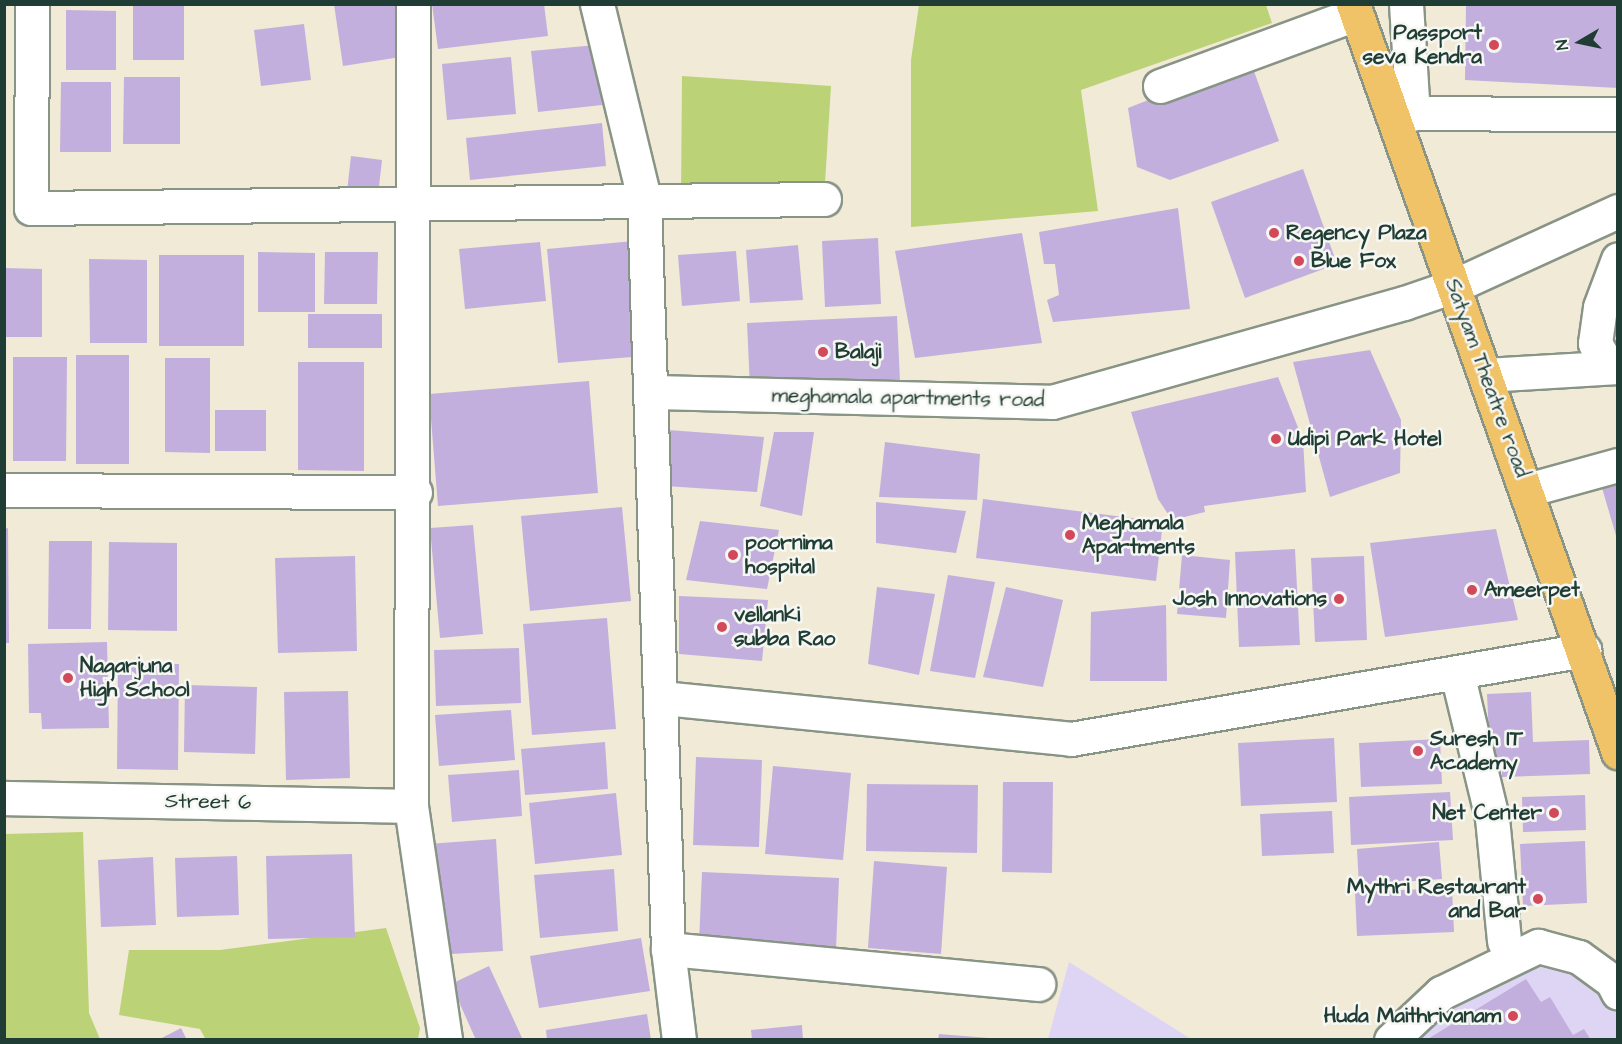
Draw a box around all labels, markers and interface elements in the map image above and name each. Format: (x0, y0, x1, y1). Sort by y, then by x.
north arrow (1550, 12, 1610, 72)
place label: Passport seva Kendra (1363, 20, 1482, 70)
marker: Passport seva Kendra (1487, 38, 1501, 52)
text: N (1551, 38, 1574, 51)
place label: Regency Plaza (1286, 220, 1427, 246)
marker: Regency Plaza (1267, 226, 1281, 240)
place label: Blue Fox (1311, 248, 1396, 274)
marker: Blue Fox (1292, 254, 1306, 268)
street label: Satyam Theatre road (1439, 275, 1535, 481)
place label: Balaji (835, 339, 882, 365)
marker: Balaji (816, 345, 830, 359)
street label: meghamala apartments road (771, 383, 1045, 413)
place label: Udipi Park Hotel (1288, 426, 1442, 452)
marker: Udipi Park Hotel (1269, 432, 1283, 446)
place label: Meghamala Apartments (1082, 510, 1195, 560)
marker: Meghamala Apartments (1063, 528, 1077, 542)
place label: poornima hospital (745, 530, 833, 580)
marker: poornima hospital (726, 548, 740, 562)
place label: Ameerpet (1484, 577, 1580, 603)
marker: Ameerpet (1465, 583, 1479, 597)
place label: Josh Innovations (1173, 586, 1327, 612)
marker: Josh Innovations (1332, 592, 1346, 606)
place label: vellanki subba Rao (734, 602, 835, 652)
marker: vellanki subba Rao (715, 620, 729, 634)
place label: Nagarjuna High School (80, 653, 190, 703)
marker: Nagarjuna High School (61, 671, 75, 685)
place label: Suresh IT Academy (1430, 726, 1523, 776)
marker: Suresh IT Academy (1411, 744, 1425, 758)
street label: Street 6 (165, 789, 251, 815)
place label: Net Center (1432, 800, 1542, 826)
marker: Net Center (1547, 806, 1561, 820)
place label: Mythri Restaurant and Bar (1347, 874, 1526, 924)
marker: Mythri Restaurant and Bar (1531, 892, 1545, 906)
place label: Huda Maithrivanam (1324, 1003, 1501, 1029)
marker: Huda Maithrivanam (1506, 1009, 1520, 1023)

